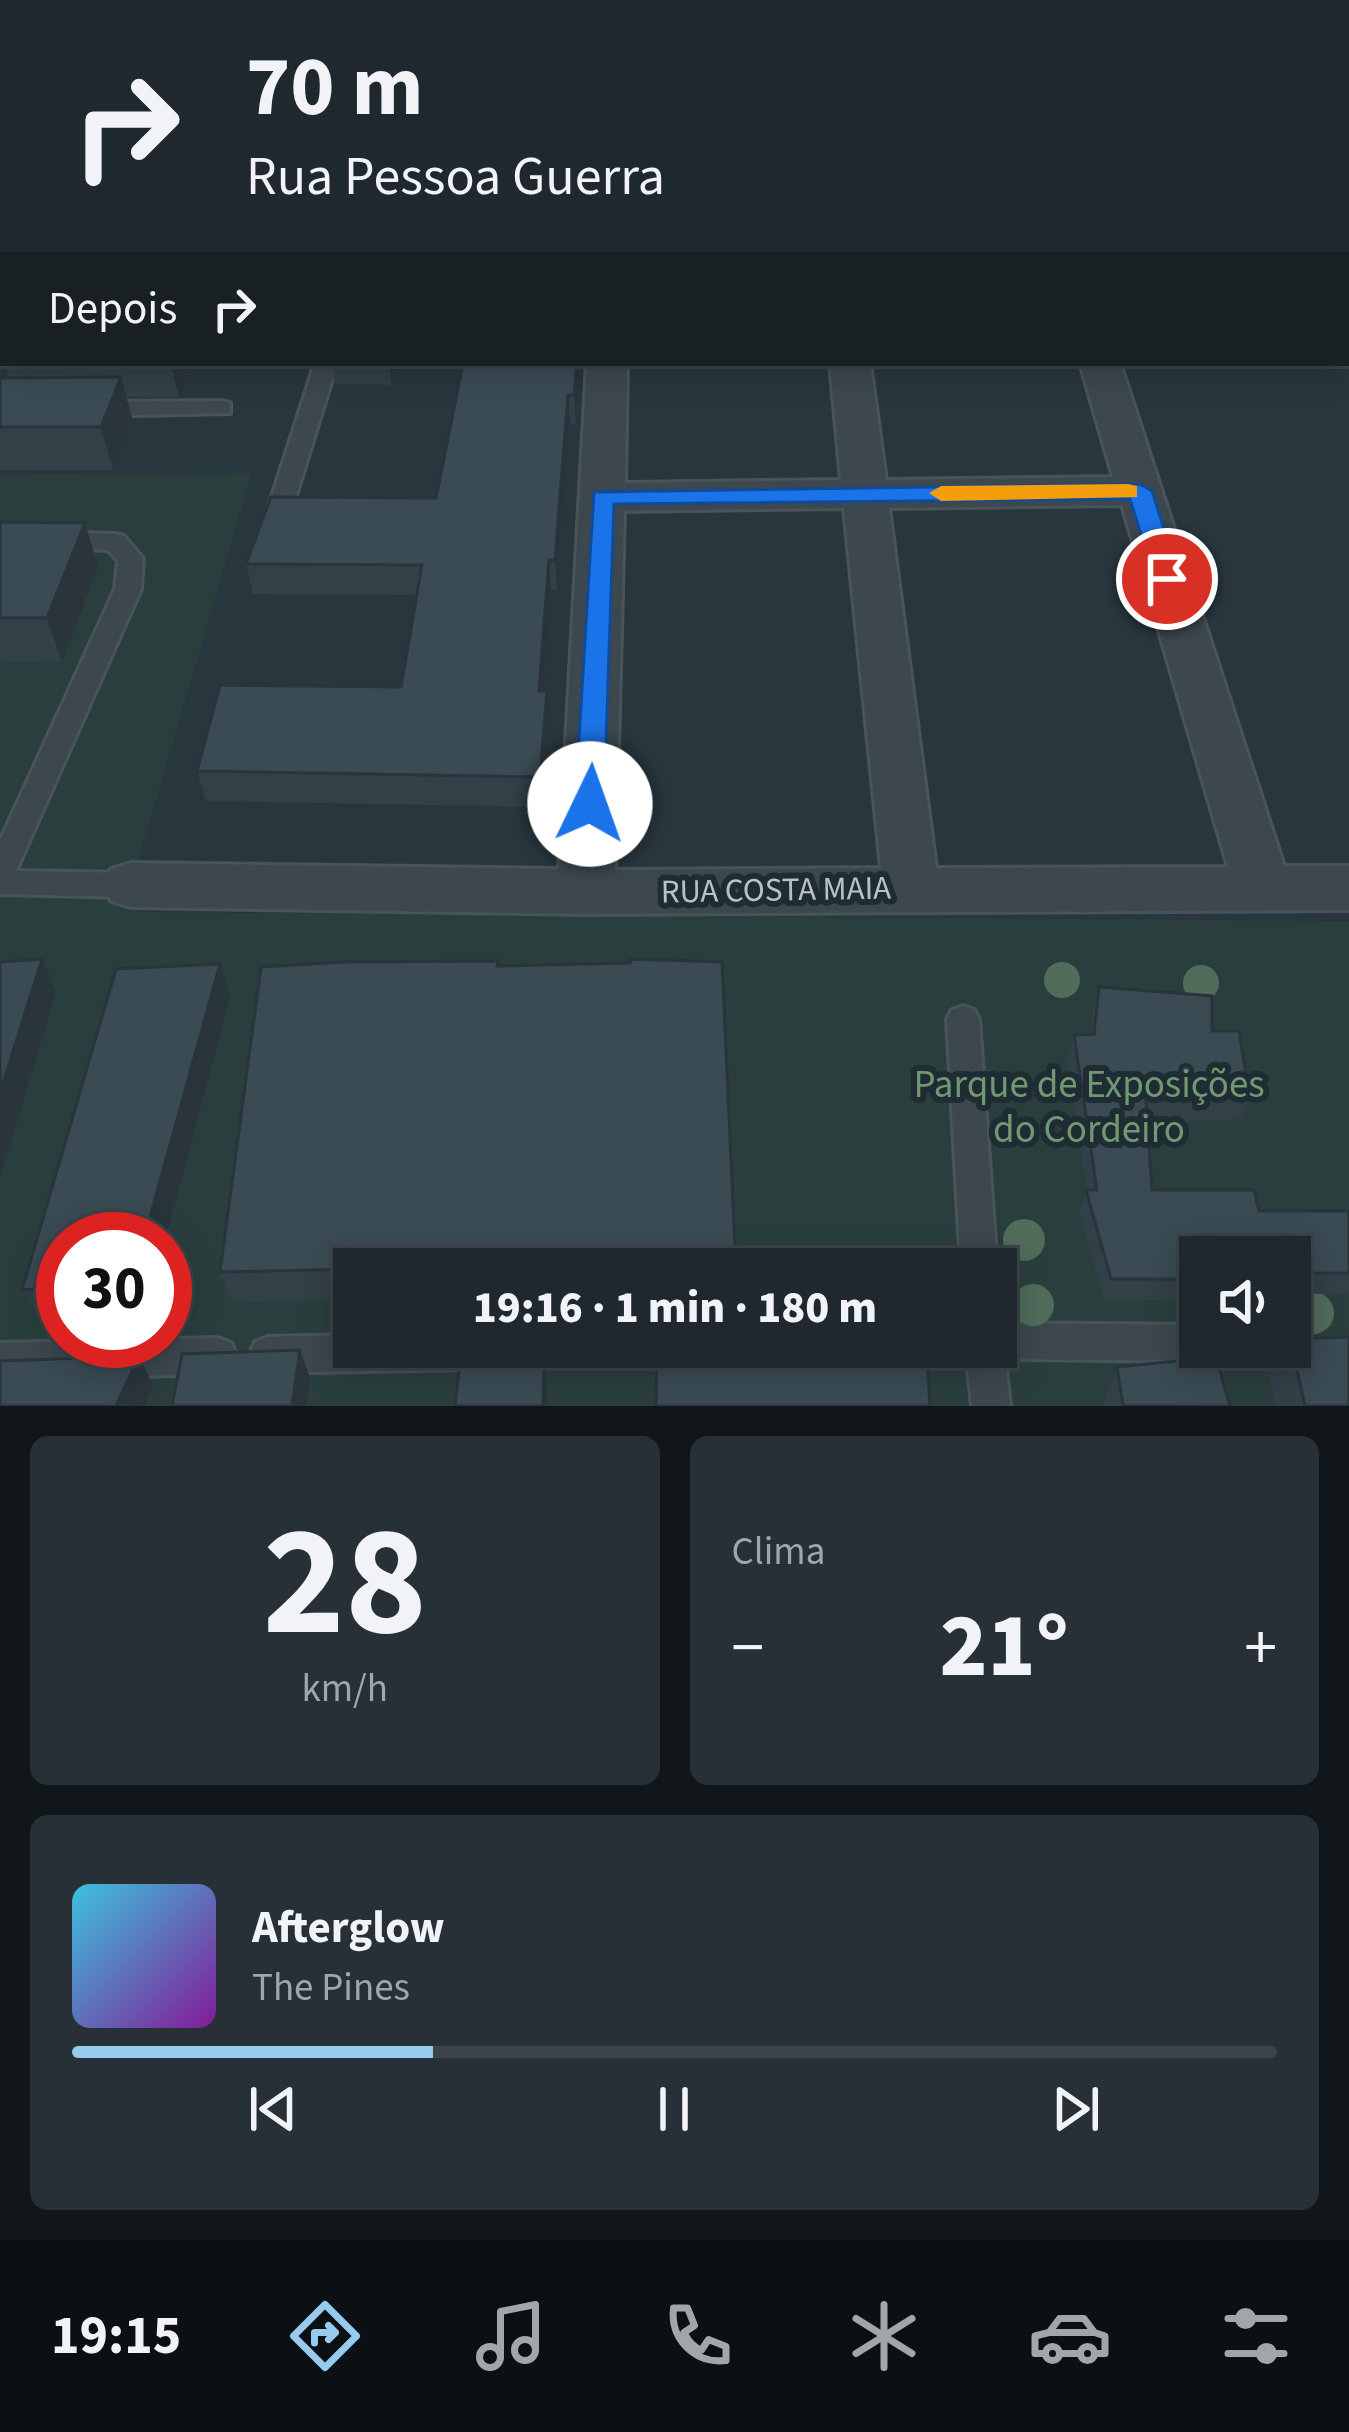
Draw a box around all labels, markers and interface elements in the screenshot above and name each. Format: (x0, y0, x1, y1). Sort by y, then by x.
text: 70 m (246, 28, 424, 148)
icon: right (48, 48, 204, 204)
text: Rua Pessoa Guerra (246, 139, 665, 216)
icon: right (201, 276, 267, 342)
text: Depois (48, 277, 177, 341)
pin (1116, 528, 1218, 630)
icon: arrive (1134, 546, 1200, 612)
position arrow (527, 741, 653, 867)
street label: RUA COSTA MAIA (660, 864, 892, 916)
park label: Parque de Exposições do Cordeiro (913, 1057, 1265, 1158)
speed limit sign: 30 (36, 1212, 192, 1368)
map controls (1179, 1236, 1311, 1368)
button: sound (1179, 1236, 1311, 1368)
text: 19:16 · 1 min · 180 m (473, 1276, 877, 1340)
text: 28 (262, 1472, 427, 1694)
text: Clima (732, 1524, 825, 1580)
text: 21° (939, 1583, 1069, 1711)
text: − (732, 1601, 764, 1695)
text: + (1244, 1601, 1277, 1695)
text: km/h (301, 1661, 388, 1717)
text: Afterglow (252, 1896, 445, 1960)
text: The Pines (252, 1960, 410, 2016)
icon: previous (240, 2076, 306, 2142)
icon: pause (641, 2076, 707, 2142)
icon: next (1043, 2076, 1109, 2142)
icon: directions (283, 2294, 367, 2378)
icon: music (469, 2294, 553, 2378)
icon: phone (656, 2294, 740, 2378)
icon: climate (842, 2294, 926, 2378)
icon: car (1028, 2294, 1112, 2378)
icon: filters (1214, 2294, 1298, 2378)
text: 19:15 (51, 2298, 181, 2375)

